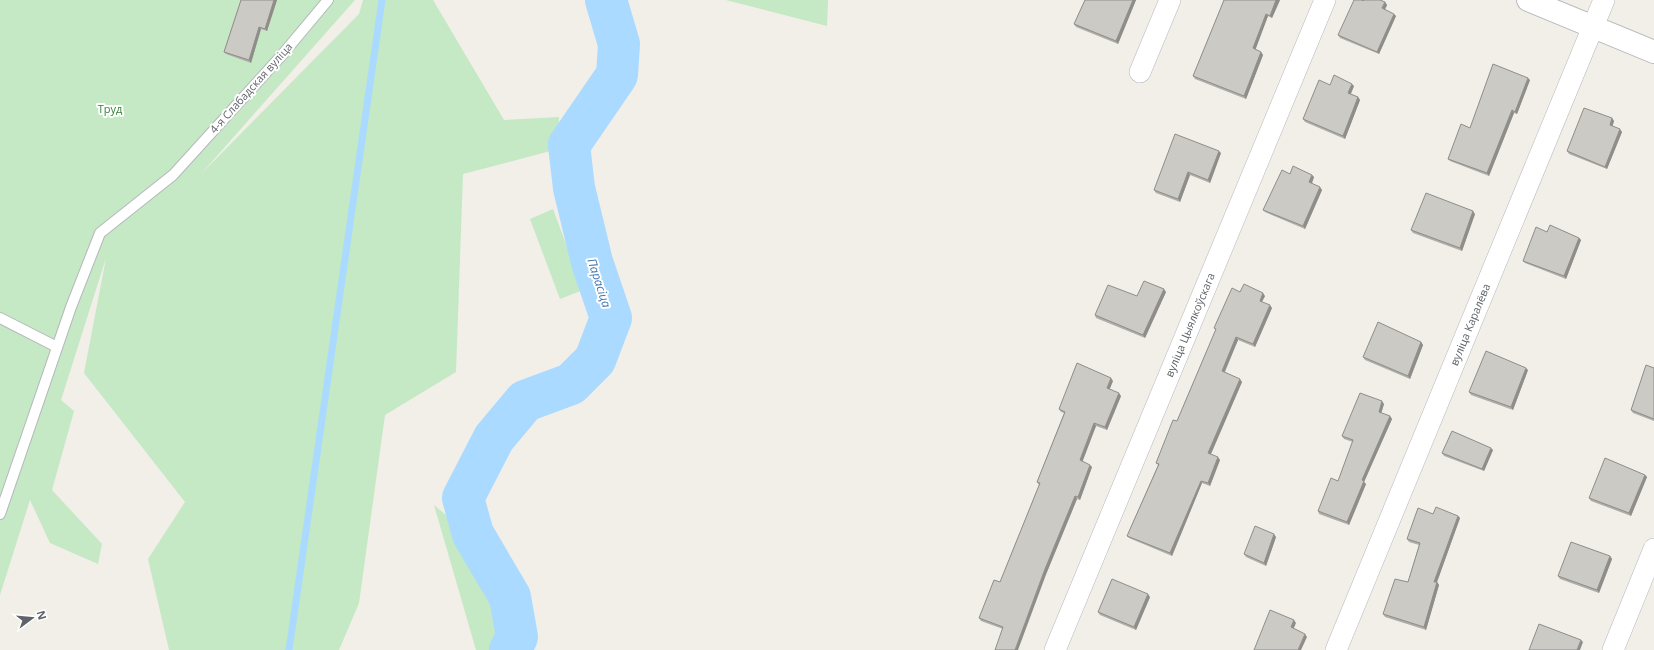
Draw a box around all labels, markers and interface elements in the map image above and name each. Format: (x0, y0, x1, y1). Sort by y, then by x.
street label: 4-я Слабадская вуліца (206, 39, 295, 136)
park label: Труд (98, 101, 123, 116)
water label: Парасіца (584, 256, 616, 310)
street label: вуліца Цыялкоўскага (1161, 270, 1218, 379)
street label: вуліца Каралёва (1446, 281, 1493, 368)
north arrow (12, 598, 52, 638)
text: N (34, 609, 51, 621)

